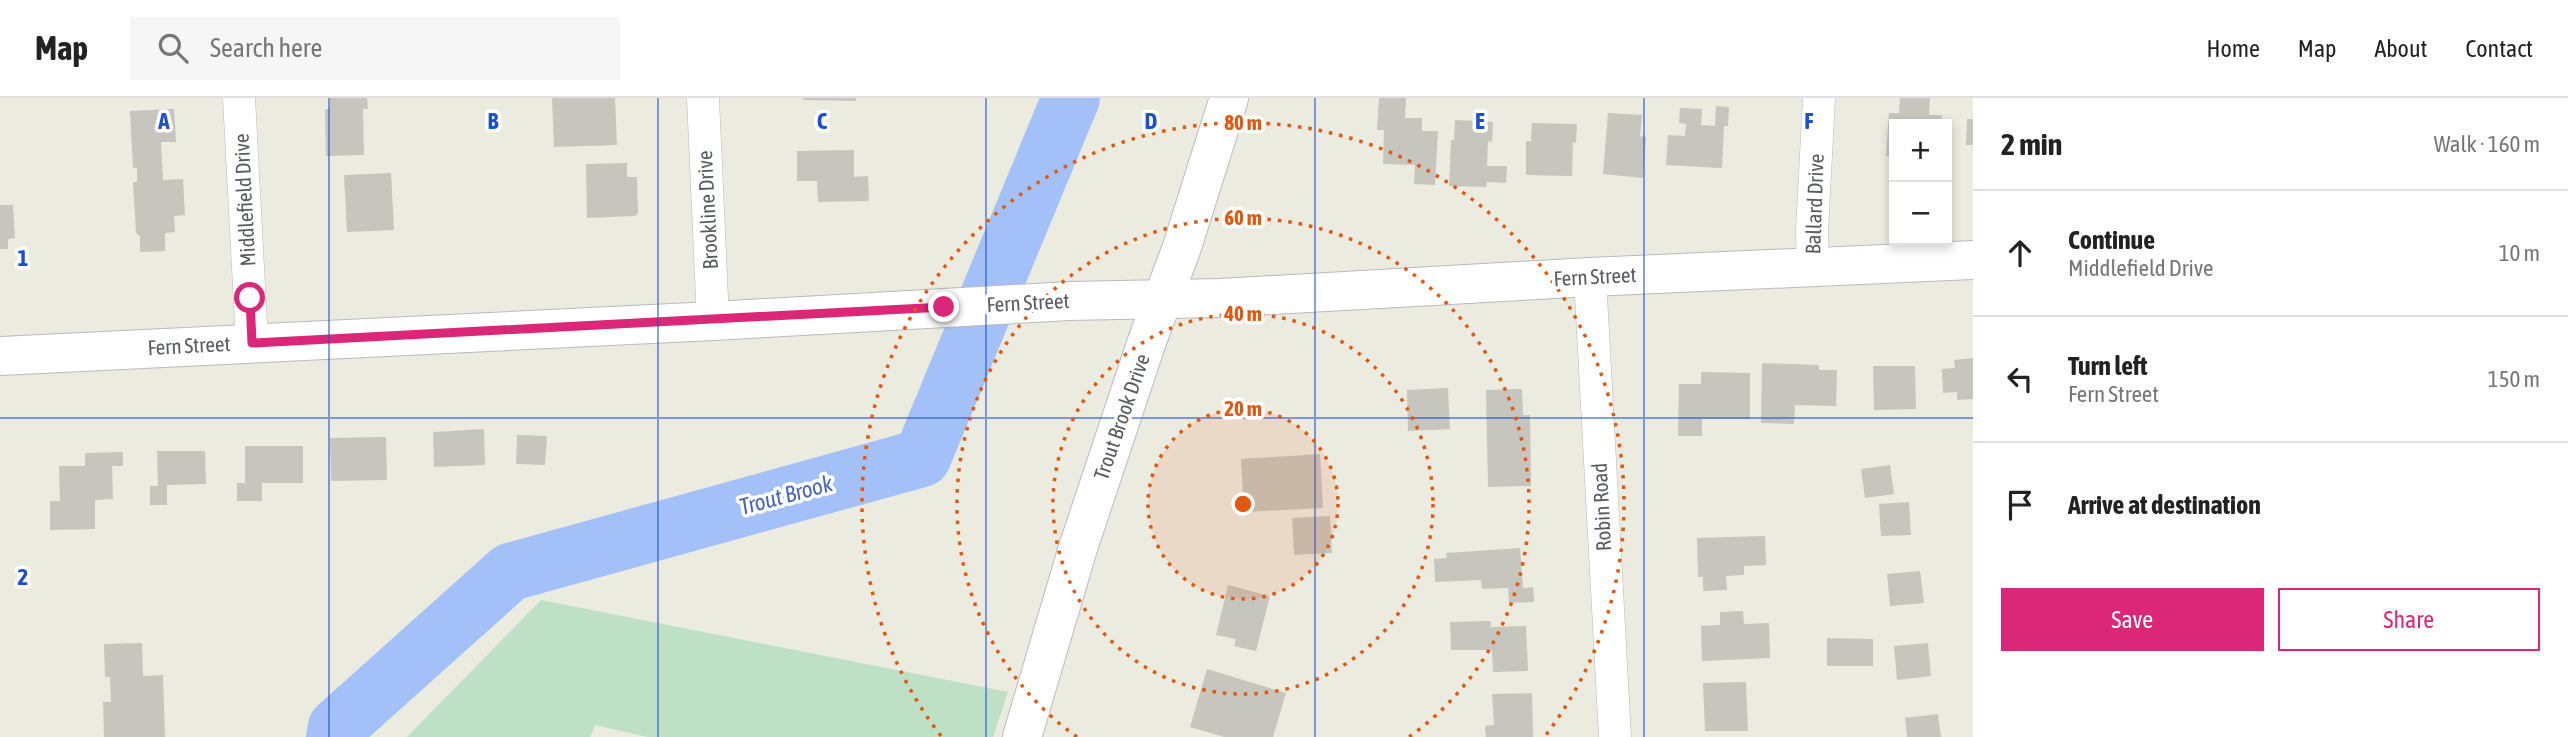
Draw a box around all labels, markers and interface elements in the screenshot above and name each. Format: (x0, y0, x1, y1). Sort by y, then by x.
search box (130, 17, 620, 80)
text: Map (35, 29, 88, 67)
icon: search (154, 29, 192, 67)
text: Search here (210, 33, 322, 63)
text: Home (2206, 35, 2260, 62)
text: Map (2298, 35, 2336, 62)
text: About (2374, 35, 2427, 62)
text: Contact (2465, 35, 2533, 62)
text: A (157, 108, 170, 134)
text: B (488, 108, 499, 134)
text: C (817, 108, 828, 134)
text: D (1145, 108, 1158, 134)
text: E (1475, 108, 1485, 134)
text: F (1804, 108, 1814, 134)
text: 80 m (1224, 110, 1262, 134)
map controls (1889, 119, 1952, 245)
button: + (1889, 119, 1952, 182)
text: 2 min (2001, 127, 2062, 161)
text: Walk · 160 m (2434, 131, 2540, 157)
street label: Middlefield Drive (229, 133, 259, 267)
street label: Brookline Drive (692, 150, 722, 270)
street label: Ballard Drive (1800, 153, 1828, 255)
button: − (1889, 182, 1952, 245)
text: 60 m (1224, 205, 1262, 229)
text: Continue (2068, 225, 2155, 255)
icon: ahead (2001, 234, 2039, 272)
text: 10 m (2499, 240, 2540, 266)
text: 1 (18, 245, 29, 271)
text: Middlefield Drive (2068, 255, 2213, 281)
street label: Fern Street (1553, 262, 1637, 290)
route start (234, 282, 265, 313)
street label: Fern Street (986, 288, 1070, 316)
route end (928, 291, 959, 322)
text: 40 m (1223, 301, 1262, 325)
street label: Fern Street (147, 331, 231, 359)
street label: Trout Brook Drive (1088, 350, 1154, 483)
text: Turn left (2068, 351, 2148, 381)
icon: left (2001, 360, 2039, 398)
text: 150 m (2488, 366, 2540, 392)
text: Fern Street (2068, 381, 2159, 407)
text: 20 m (1224, 396, 1262, 420)
street label: Robin Road (1587, 462, 1615, 552)
water label: Trout Brook (737, 470, 836, 520)
icon: arrive (2001, 486, 2039, 524)
text: Arrive at destination (2068, 490, 2261, 520)
centre of rings (1231, 492, 1255, 516)
text: 2 (18, 564, 28, 590)
button: Save (2001, 588, 2264, 651)
button: Share (2278, 588, 2540, 651)

